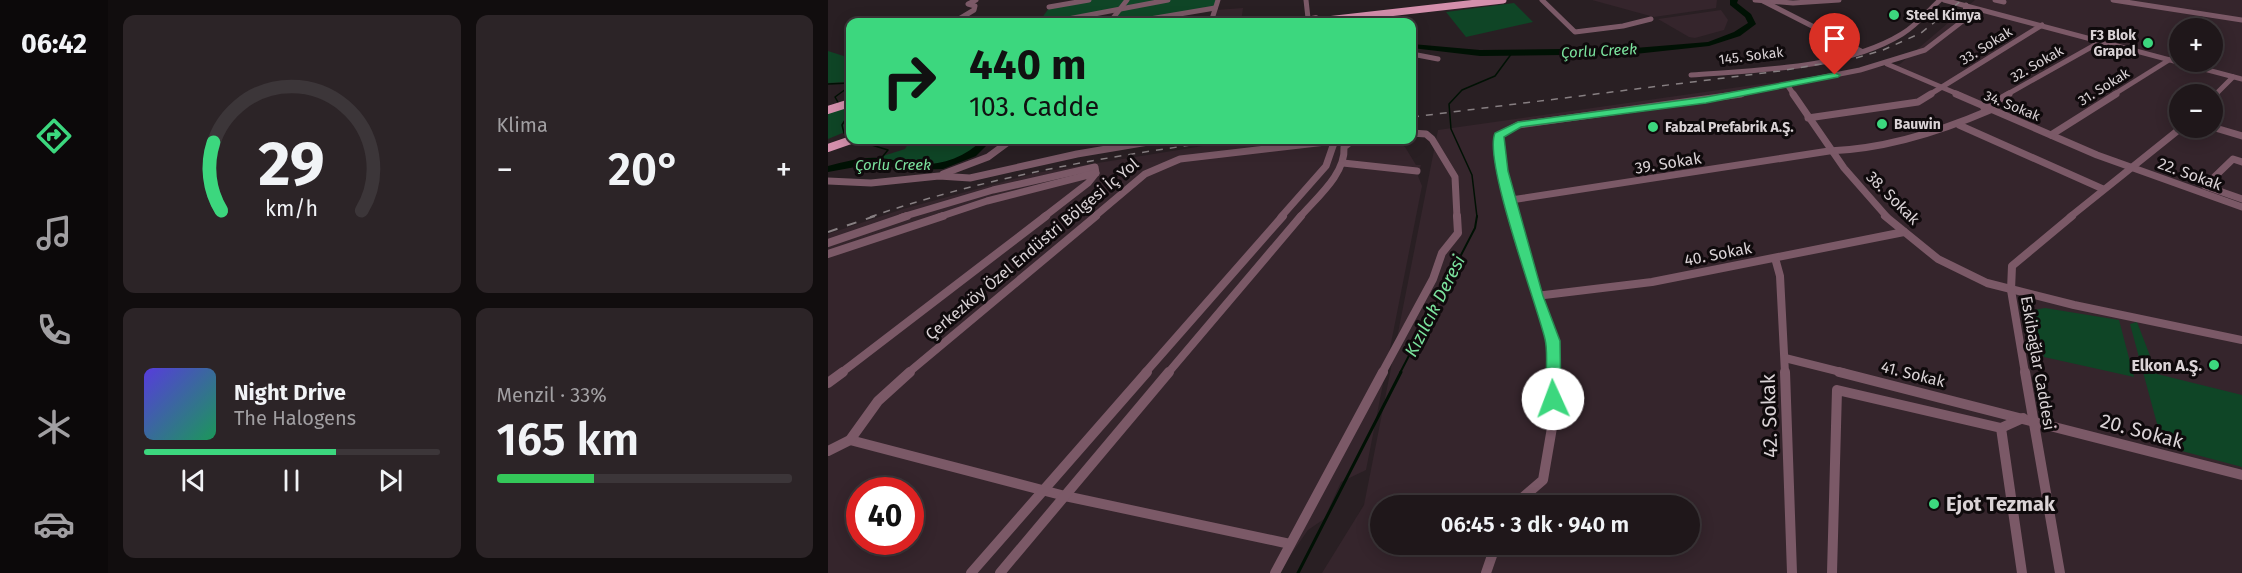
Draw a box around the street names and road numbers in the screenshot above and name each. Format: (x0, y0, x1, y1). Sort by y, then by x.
street label: 33. Sokak (1957, 23, 2016, 69)
street label: 32. Sokak (2007, 42, 2067, 86)
street label: 145. Sokak (1718, 44, 1785, 68)
street label: 31. Sokak (2075, 64, 2134, 109)
street label: 34. Sokak (1981, 87, 2043, 125)
street label: 39. Sokak (1633, 148, 1703, 178)
street label: Çerkezköy Özel Endüstri Bölgesi İç Yol (921, 153, 1143, 345)
street label: 22. Sokak (2155, 154, 2225, 195)
street label: 38. Sokak (1862, 167, 1924, 229)
street label: 40. Sokak (1683, 238, 1754, 270)
street label: Eskibağlar Caddesi (2017, 294, 2059, 432)
street label: 41. Sokak (1879, 357, 1948, 391)
street label: 42. Sokak (1756, 373, 1782, 458)
street label: 20. Sokak (2098, 408, 2187, 454)

